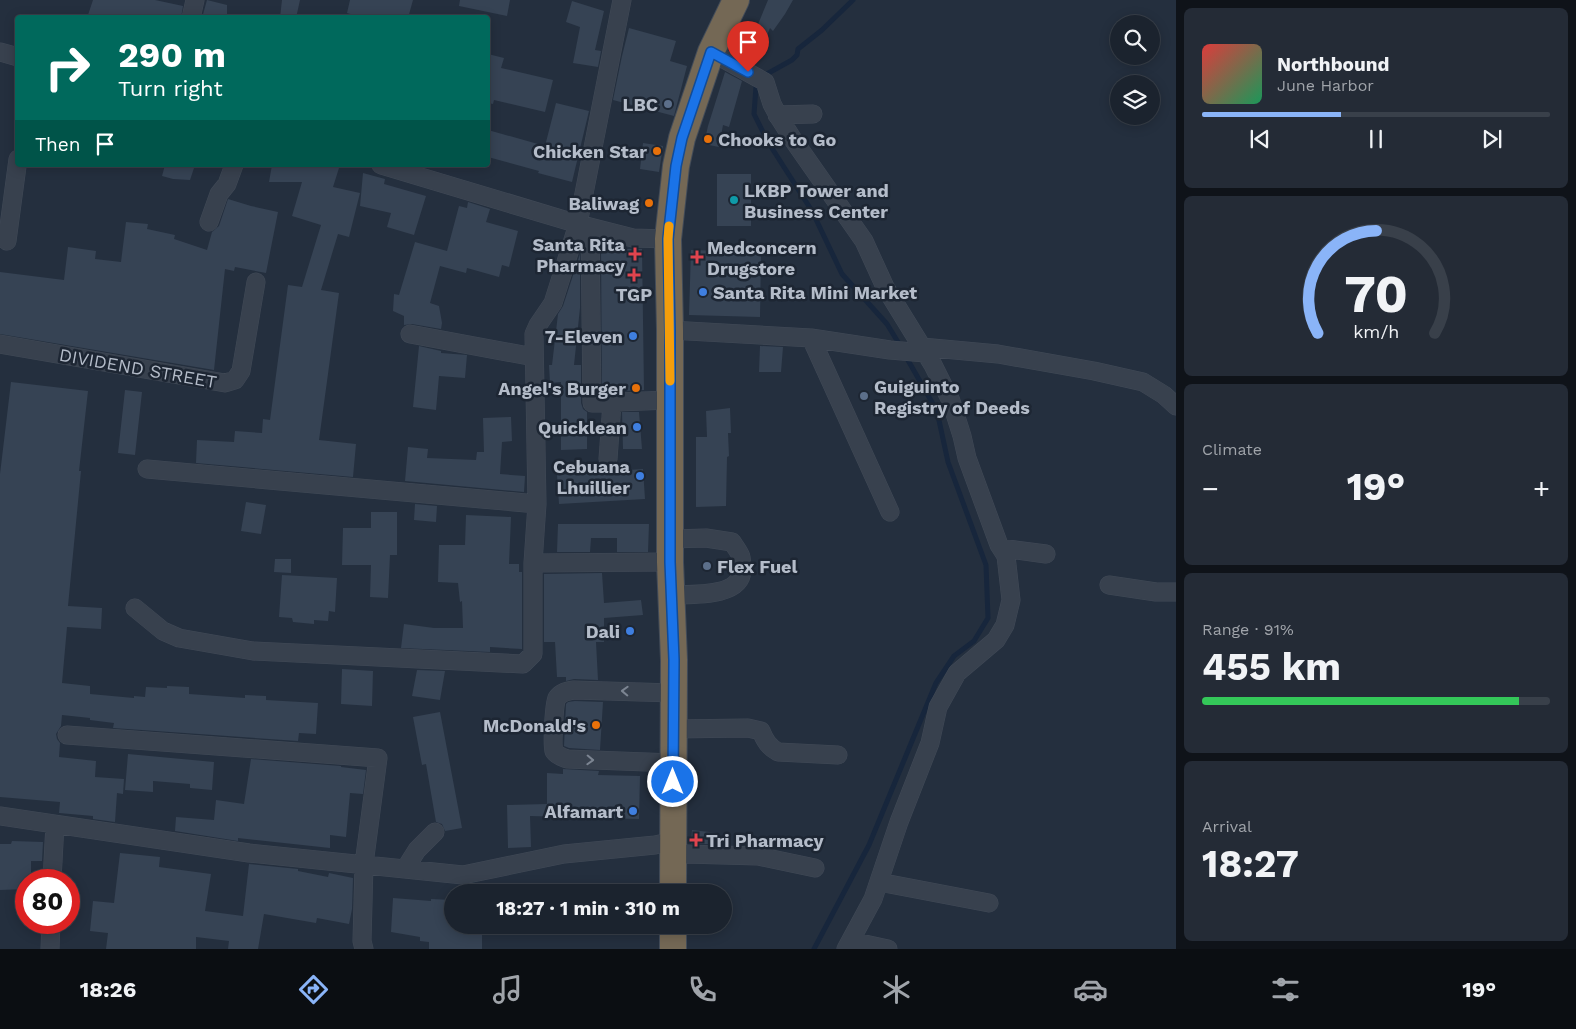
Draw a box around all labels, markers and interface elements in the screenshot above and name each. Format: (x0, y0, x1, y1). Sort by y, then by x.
map controls (1110, 15, 1160, 125)
button: search (1110, 15, 1160, 65)
pin (727, 21, 769, 72)
icon: arrive (734, 28, 762, 56)
text: 290 m (118, 34, 226, 76)
icon: right (35, 35, 100, 100)
text: Northbound (1277, 53, 1389, 76)
button: layers (1110, 75, 1160, 125)
text: Turn right (118, 76, 223, 101)
text: June Harbor (1277, 76, 1374, 95)
place label: LBC (623, 94, 658, 115)
marker: LBC (662, 98, 674, 110)
icon: previous (1246, 125, 1274, 153)
icon: pause (1362, 125, 1390, 153)
icon: next (1478, 125, 1506, 153)
place label: Chooks to Go (718, 129, 837, 150)
icon: arrive (91, 130, 119, 158)
text: Then (35, 133, 81, 156)
marker: Chooks to Go (702, 133, 714, 145)
place label: Chicken Star (533, 141, 647, 162)
marker: Chicken Star (651, 145, 663, 157)
place label: LKBP Tower and Business Center (744, 180, 889, 222)
place label: Baliwag (568, 193, 640, 214)
marker: LKBP Tower and Business Center (728, 194, 740, 206)
marker: Baliwag (643, 197, 655, 209)
place label: Santa Rita Pharmacy (532, 234, 626, 276)
place label: Medconcern Drugstore (707, 237, 817, 279)
marker: Santa Rita Pharmacy (629, 248, 641, 260)
marker: Medconcern Drugstore (691, 251, 703, 263)
text: 70 (1344, 264, 1408, 325)
marker: TGP (628, 269, 640, 281)
place label: Santa Rita Mini Market (713, 282, 917, 303)
place label: TGP (616, 284, 652, 305)
marker: Santa Rita Mini Market (697, 286, 709, 298)
text: km/h (1353, 321, 1399, 342)
place label: 7-Eleven (545, 326, 623, 347)
marker: 7-Eleven (627, 330, 639, 342)
street label: DIVIDEND STREET (57, 344, 219, 392)
place label: Guiguinto Registry of Deeds (874, 376, 1030, 418)
place label: Angel's Burger (498, 378, 626, 399)
marker: Angel's Burger (630, 382, 642, 394)
marker: Guiguinto Registry of Deeds (858, 390, 870, 402)
place label: Quicklean (538, 417, 627, 438)
marker: Quicklean (631, 421, 643, 433)
text: Climate (1202, 440, 1262, 459)
place label: Cebuana Lhuillier (553, 456, 631, 498)
text: 19° (1347, 465, 1405, 509)
marker: Cebuana Lhuillier (634, 470, 646, 482)
text: − (1202, 472, 1219, 505)
text: + (1533, 472, 1550, 505)
place label: Flex Fuel (717, 556, 798, 577)
marker: Flex Fuel (701, 560, 713, 572)
text: Range · 91% (1202, 620, 1294, 639)
place label: Dali (586, 621, 620, 642)
marker: Dali (624, 625, 636, 637)
text: 455 km (1202, 645, 1341, 689)
one-way arrow (620, 686, 628, 697)
place label: McDonald's (483, 715, 586, 736)
marker: McDonald's (590, 719, 602, 731)
one-way arrow (586, 755, 594, 765)
position arrow (646, 755, 698, 807)
place label: Alfamart (545, 801, 623, 822)
marker: Alfamart (627, 805, 639, 817)
text: Arrival (1202, 817, 1252, 836)
place label: Tri Pharmacy (706, 830, 824, 851)
marker: Tri Pharmacy (690, 834, 702, 846)
text: 18:27 (1202, 842, 1299, 886)
speed limit sign: 80 (15, 869, 80, 934)
text: 18:27 · 1 min · 310 m (496, 897, 680, 920)
icon: directions (296, 972, 331, 1007)
icon: music (490, 972, 525, 1007)
icon: phone (685, 972, 720, 1007)
icon: climate (879, 972, 914, 1007)
icon: car (1073, 972, 1108, 1007)
icon: filters (1268, 972, 1303, 1007)
text: 18:26 (80, 977, 136, 1002)
text: 19° (1462, 977, 1496, 1002)

